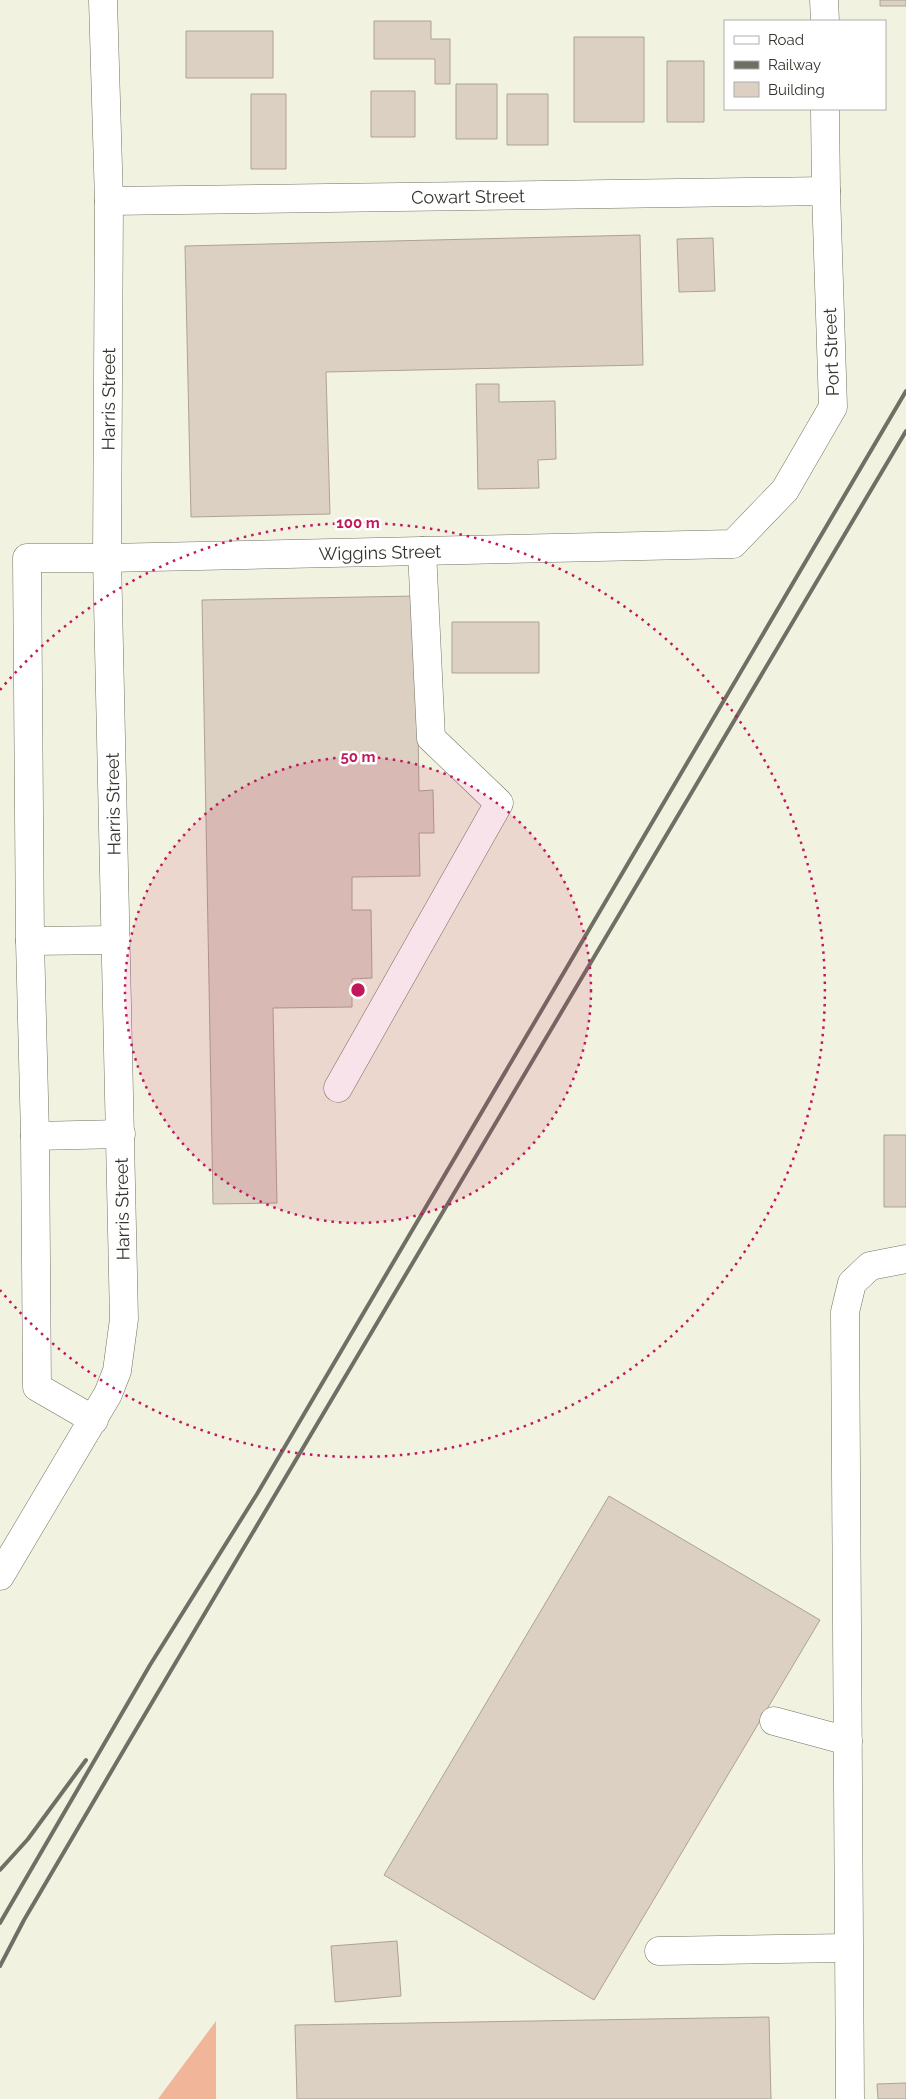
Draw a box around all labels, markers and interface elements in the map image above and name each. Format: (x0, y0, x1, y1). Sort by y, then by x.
legend (724, 20, 886, 110)
text: Road (768, 31, 804, 49)
text: Railway (768, 56, 821, 74)
text: Building (768, 81, 825, 99)
street label: Cowart Street (411, 185, 525, 207)
street label: Port Street (819, 307, 843, 397)
street label: Harris Street (97, 348, 119, 450)
text: 100 m (336, 514, 380, 532)
street label: Wiggins Street (318, 540, 441, 564)
text: 50 m (340, 748, 376, 766)
street label: Harris Street (102, 752, 124, 856)
centre of rings (349, 981, 367, 999)
street label: Harris Street (111, 1157, 133, 1261)

